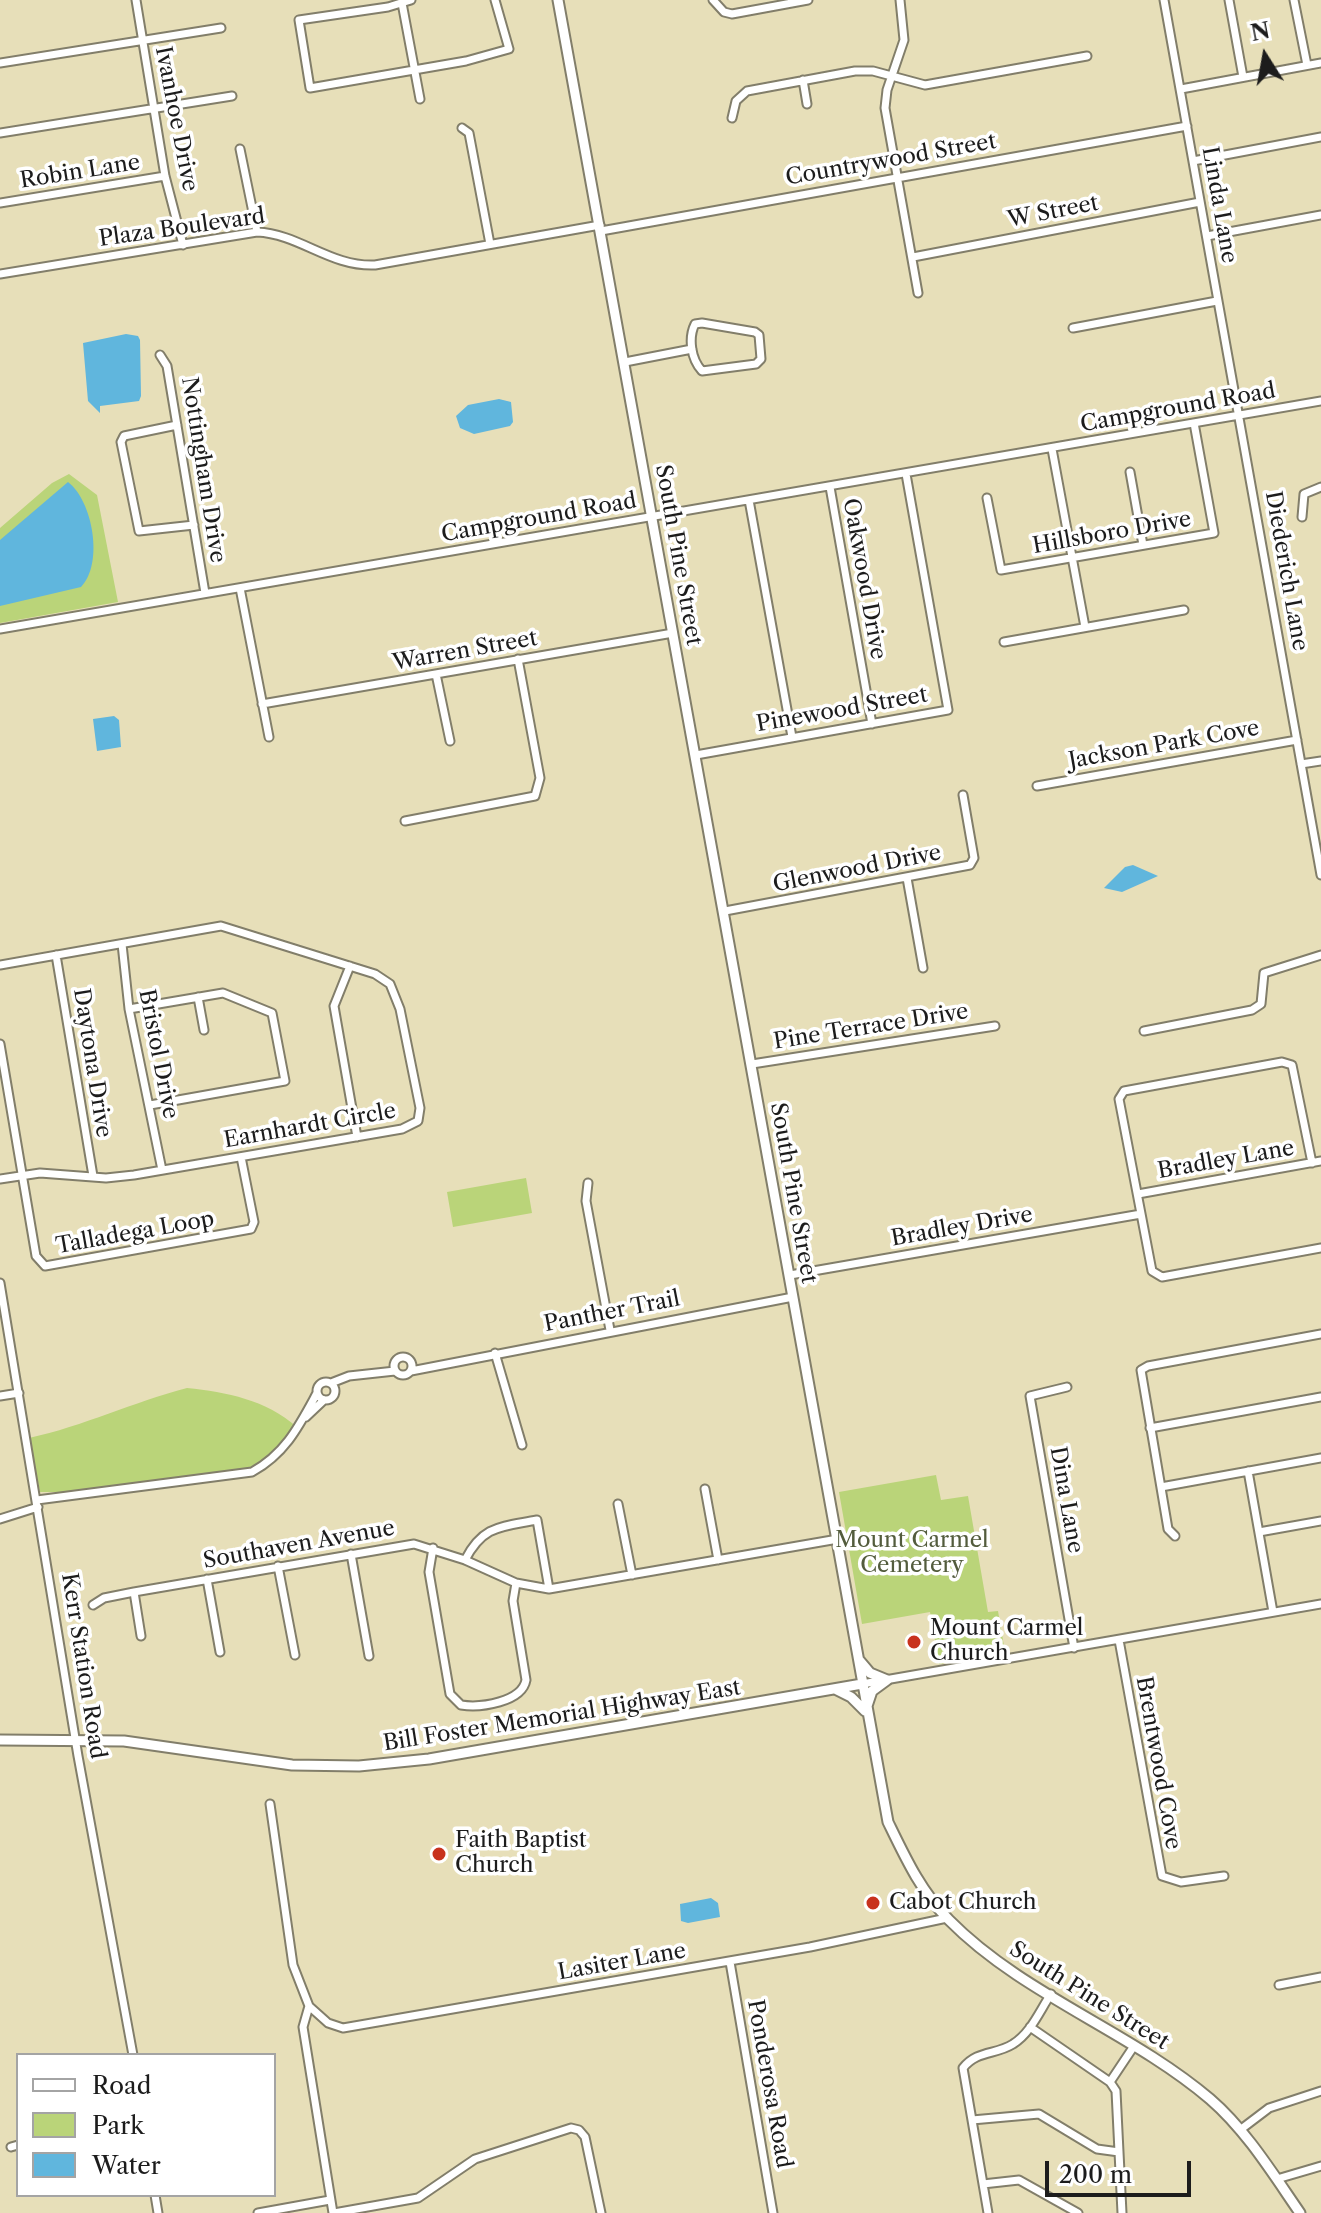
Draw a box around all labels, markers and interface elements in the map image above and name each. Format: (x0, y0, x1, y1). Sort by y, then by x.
north arrow (1225, 16, 1305, 96)
text: N (1248, 17, 1272, 47)
street label: Ivanhoe Drive (149, 44, 203, 194)
street label: Countrywood Street (784, 128, 998, 192)
street label: Linda Lane (1196, 145, 1242, 265)
street label: Robin Lane (18, 149, 142, 195)
street label: W Street (1005, 190, 1101, 234)
street label: Plaza Boulevard (97, 203, 267, 253)
street label: Nottingham Drive (175, 375, 231, 565)
street label: Campground Road (1078, 378, 1278, 438)
street label: South Pine Street (649, 463, 707, 647)
street label: Campground Road (439, 488, 639, 548)
street label: Diederich Lane (1259, 489, 1313, 653)
street label: Oakwood Drive (837, 496, 891, 662)
street label: Hillsboro Drive (1031, 506, 1193, 560)
street label: Warren Street (391, 625, 539, 677)
street label: Pinewood Street (754, 682, 930, 738)
street label: Jackson Park Cove (1067, 715, 1261, 775)
street label: Glenwood Drive (771, 840, 943, 898)
street label: Daytona Drive (67, 986, 117, 1140)
street label: Bristol Drive (132, 987, 184, 1121)
street label: Pine Terrace Drive (772, 999, 970, 1055)
street label: Earnhardt Circle (222, 1098, 398, 1154)
street label: South Pine Street (764, 1101, 822, 1285)
street label: Bradley Lane (1156, 1135, 1296, 1185)
street label: Bradley Drive (889, 1202, 1035, 1252)
street label: Talladega Loop (54, 1206, 216, 1260)
street label: Panther Trail (542, 1286, 682, 1338)
street label: Dina Lane (1044, 1445, 1088, 1555)
street label: Southaven Avenue (201, 1515, 397, 1575)
park label: Mount Carmel Cemetery (835, 1528, 989, 1580)
street label: Kerr Station Road (55, 1571, 111, 1761)
place label: Mount Carmel Church (930, 1616, 1083, 1668)
marker: Mount Carmel Church (905, 1633, 923, 1651)
street label: Brentwood Cove (1130, 1674, 1186, 1852)
street label: Bill Foster Memorial Highway East (381, 1675, 743, 1757)
place label: Faith Baptist Church (455, 1828, 586, 1880)
marker: Faith Baptist Church (430, 1845, 448, 1863)
place label: Cabot Church (889, 1890, 1037, 1916)
marker: Cabot Church (864, 1894, 882, 1912)
street label: South Pine Street (1004, 1936, 1174, 2056)
street label: Lasiter Lane (556, 1938, 688, 1986)
street label: Ponderosa Road (741, 1998, 797, 2170)
legend (16, 2053, 276, 2197)
text: Road (92, 2071, 151, 2100)
text: Park (92, 2111, 144, 2140)
scale bar (1049, 2145, 1195, 2195)
text: Water (92, 2151, 161, 2180)
text: 200 m (1059, 2160, 1132, 2189)

